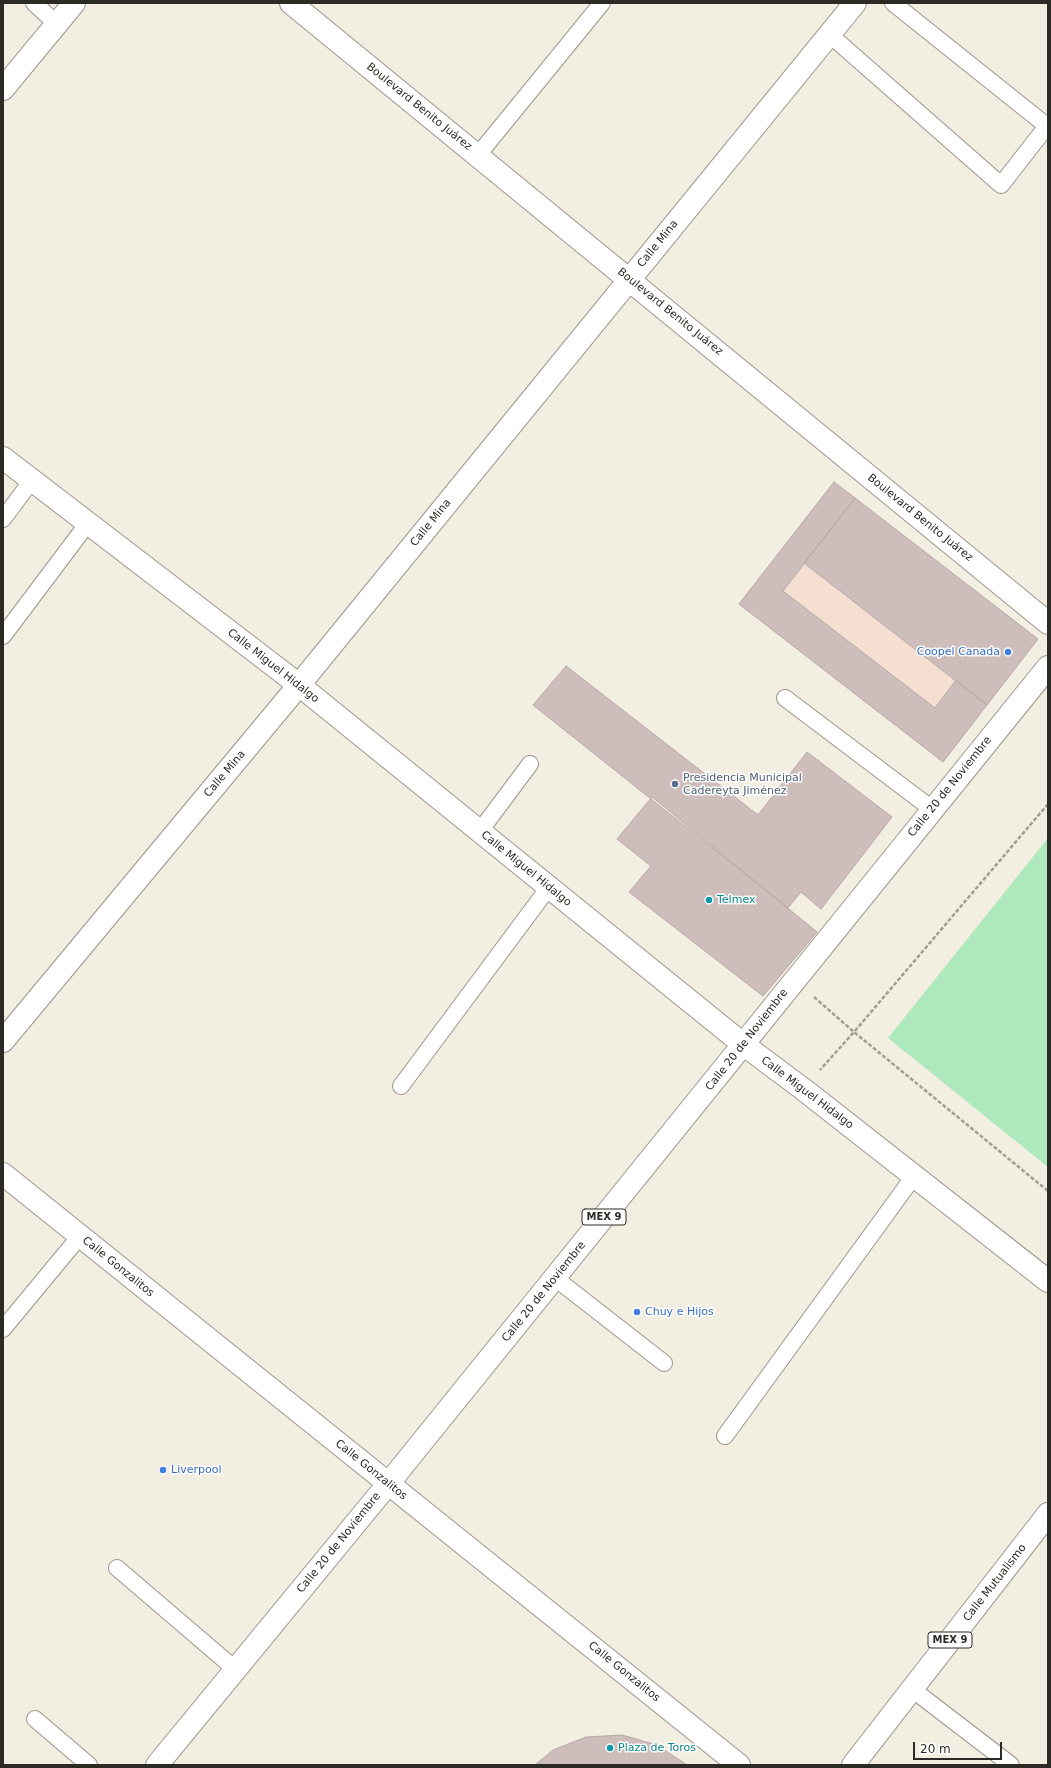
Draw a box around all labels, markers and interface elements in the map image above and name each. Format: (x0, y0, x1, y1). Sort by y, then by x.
street label: Boulevard Benito Juárez (364, 60, 474, 154)
street label: Calle Mina (635, 218, 681, 270)
street label: Boulevard Benito Juárez (615, 265, 725, 359)
street label: Boulevard Benito Juárez (865, 471, 975, 565)
street label: Calle Mina (408, 497, 454, 549)
street label: Calle Miguel Hidalgo (225, 626, 321, 706)
place label: Coopel Canada (917, 645, 1000, 659)
marker: Coopel Canada (1003, 647, 1013, 657)
street label: Calle 20 de Noviembre (905, 734, 995, 840)
street label: Calle Mina (202, 748, 248, 800)
place label: Presidencia Municipal Cadereyta Jiménez (683, 771, 802, 797)
marker: Presidencia Municipal Cadereyta Jiménez (670, 779, 680, 789)
street label: Calle Miguel Hidalgo (478, 828, 574, 910)
place label: Telmex (717, 893, 755, 907)
marker: Telmex (704, 895, 714, 905)
street label: Calle 20 de Noviembre (703, 986, 791, 1094)
street label: Calle Miguel Hidalgo (758, 1054, 856, 1132)
road number: MEX 9 (582, 1209, 626, 1225)
street label: Calle Gonzalitos (79, 1234, 157, 1300)
street label: Calle 20 de Noviembre (499, 1239, 589, 1345)
place label: Chuy e Hijos (645, 1305, 714, 1319)
marker: Chuy e Hijos (632, 1307, 642, 1317)
street label: Calle Gonzalitos (332, 1437, 410, 1503)
place label: Liverpool (171, 1463, 221, 1477)
marker: Liverpool (158, 1465, 168, 1475)
street label: Calle 20 de Noviembre (294, 1490, 384, 1596)
street label: Calle Mutualismo (961, 1542, 1029, 1624)
road number: MEX 9 (928, 1632, 972, 1648)
street label: Calle Gonzalitos (585, 1639, 663, 1705)
scale bar (915, 1734, 1004, 1760)
place label: Plaza de Toros (618, 1741, 696, 1755)
text: 20 m (920, 1742, 951, 1756)
marker: Plaza de Toros (605, 1743, 615, 1753)

